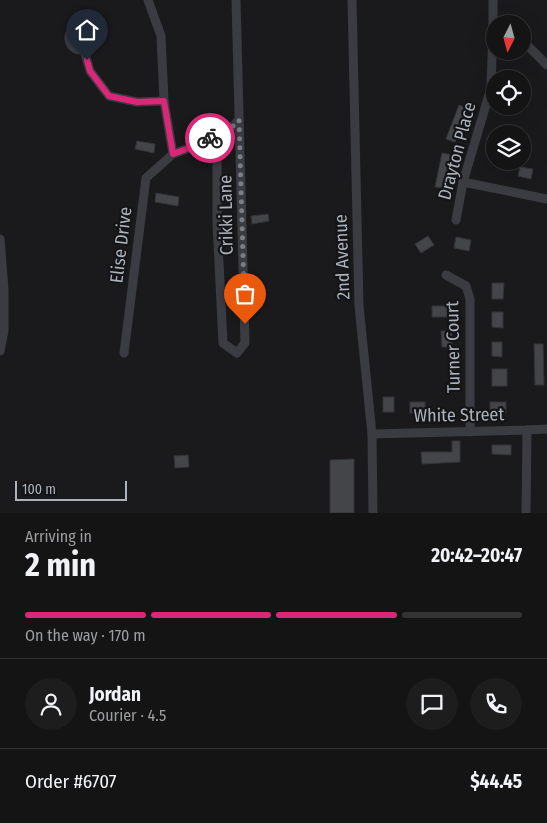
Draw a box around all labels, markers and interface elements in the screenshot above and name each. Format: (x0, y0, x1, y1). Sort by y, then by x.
pin (66, 9, 108, 60)
north arrow (486, 15, 531, 60)
map controls (486, 15, 531, 170)
icon: home (73, 16, 101, 44)
button: locate (486, 70, 531, 115)
street label: Drayton Place (433, 99, 481, 202)
courier (185, 113, 235, 163)
icon: bike (196, 124, 224, 152)
button: layers (486, 125, 531, 170)
street label: Crikki Lane (214, 175, 238, 255)
street label: Elise Drive (105, 206, 137, 284)
street label: 2nd Avenue (330, 214, 354, 300)
pin (224, 273, 266, 324)
icon: bag (231, 280, 259, 308)
street label: Turner Court (441, 301, 465, 393)
street label: White Street (414, 403, 505, 427)
scale bar (15, 478, 128, 501)
text: 100 m (22, 481, 56, 498)
text: Arriving in (25, 527, 92, 546)
text: 20:42–20:47 (431, 544, 522, 567)
text: 2 min (25, 546, 96, 584)
text: On the way · 170 m (25, 626, 145, 645)
button: person (25, 678, 77, 730)
button: chat (406, 678, 458, 730)
button: phone (470, 678, 522, 730)
text: Jordan (89, 683, 141, 706)
text: Courier · 4.5 (89, 706, 166, 725)
text: Order #6707 (25, 770, 116, 793)
text: $44.45 (470, 770, 522, 793)

